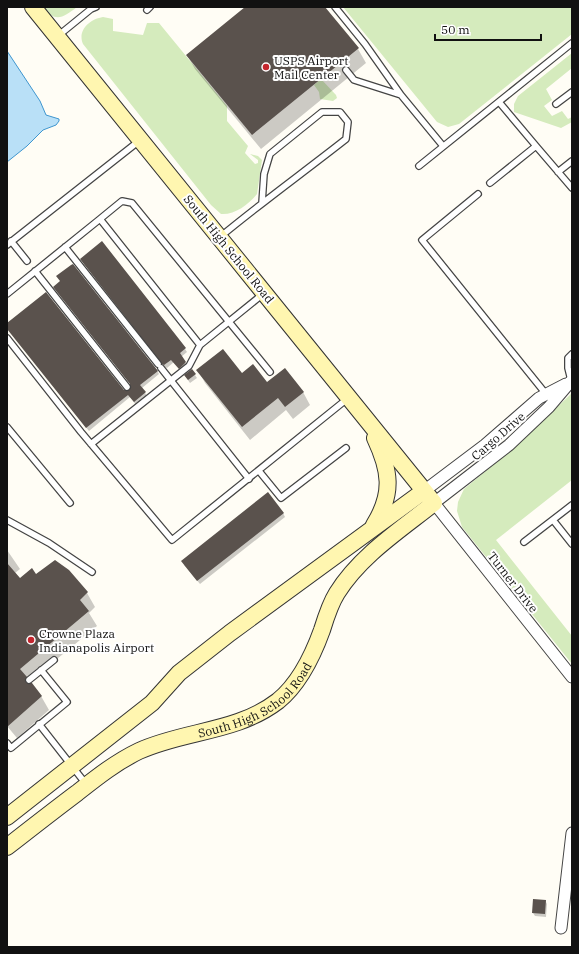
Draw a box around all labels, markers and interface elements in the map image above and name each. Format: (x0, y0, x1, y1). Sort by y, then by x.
scale bar (435, 16, 541, 42)
text: 50 m (441, 22, 470, 37)
place label: USPS Airport Mail Center (274, 53, 348, 82)
marker: USPS Airport Mail Center (261, 62, 271, 72)
street label: South High School Road (181, 192, 277, 306)
street label: Cargo Drive (468, 409, 528, 463)
street label: Turner Drive (485, 549, 541, 615)
place label: Crowne Plaza Indianapolis Airport (39, 626, 154, 655)
marker: Crowne Plaza Indianapolis Airport (26, 635, 36, 645)
street label: South High School Road (196, 659, 314, 740)

